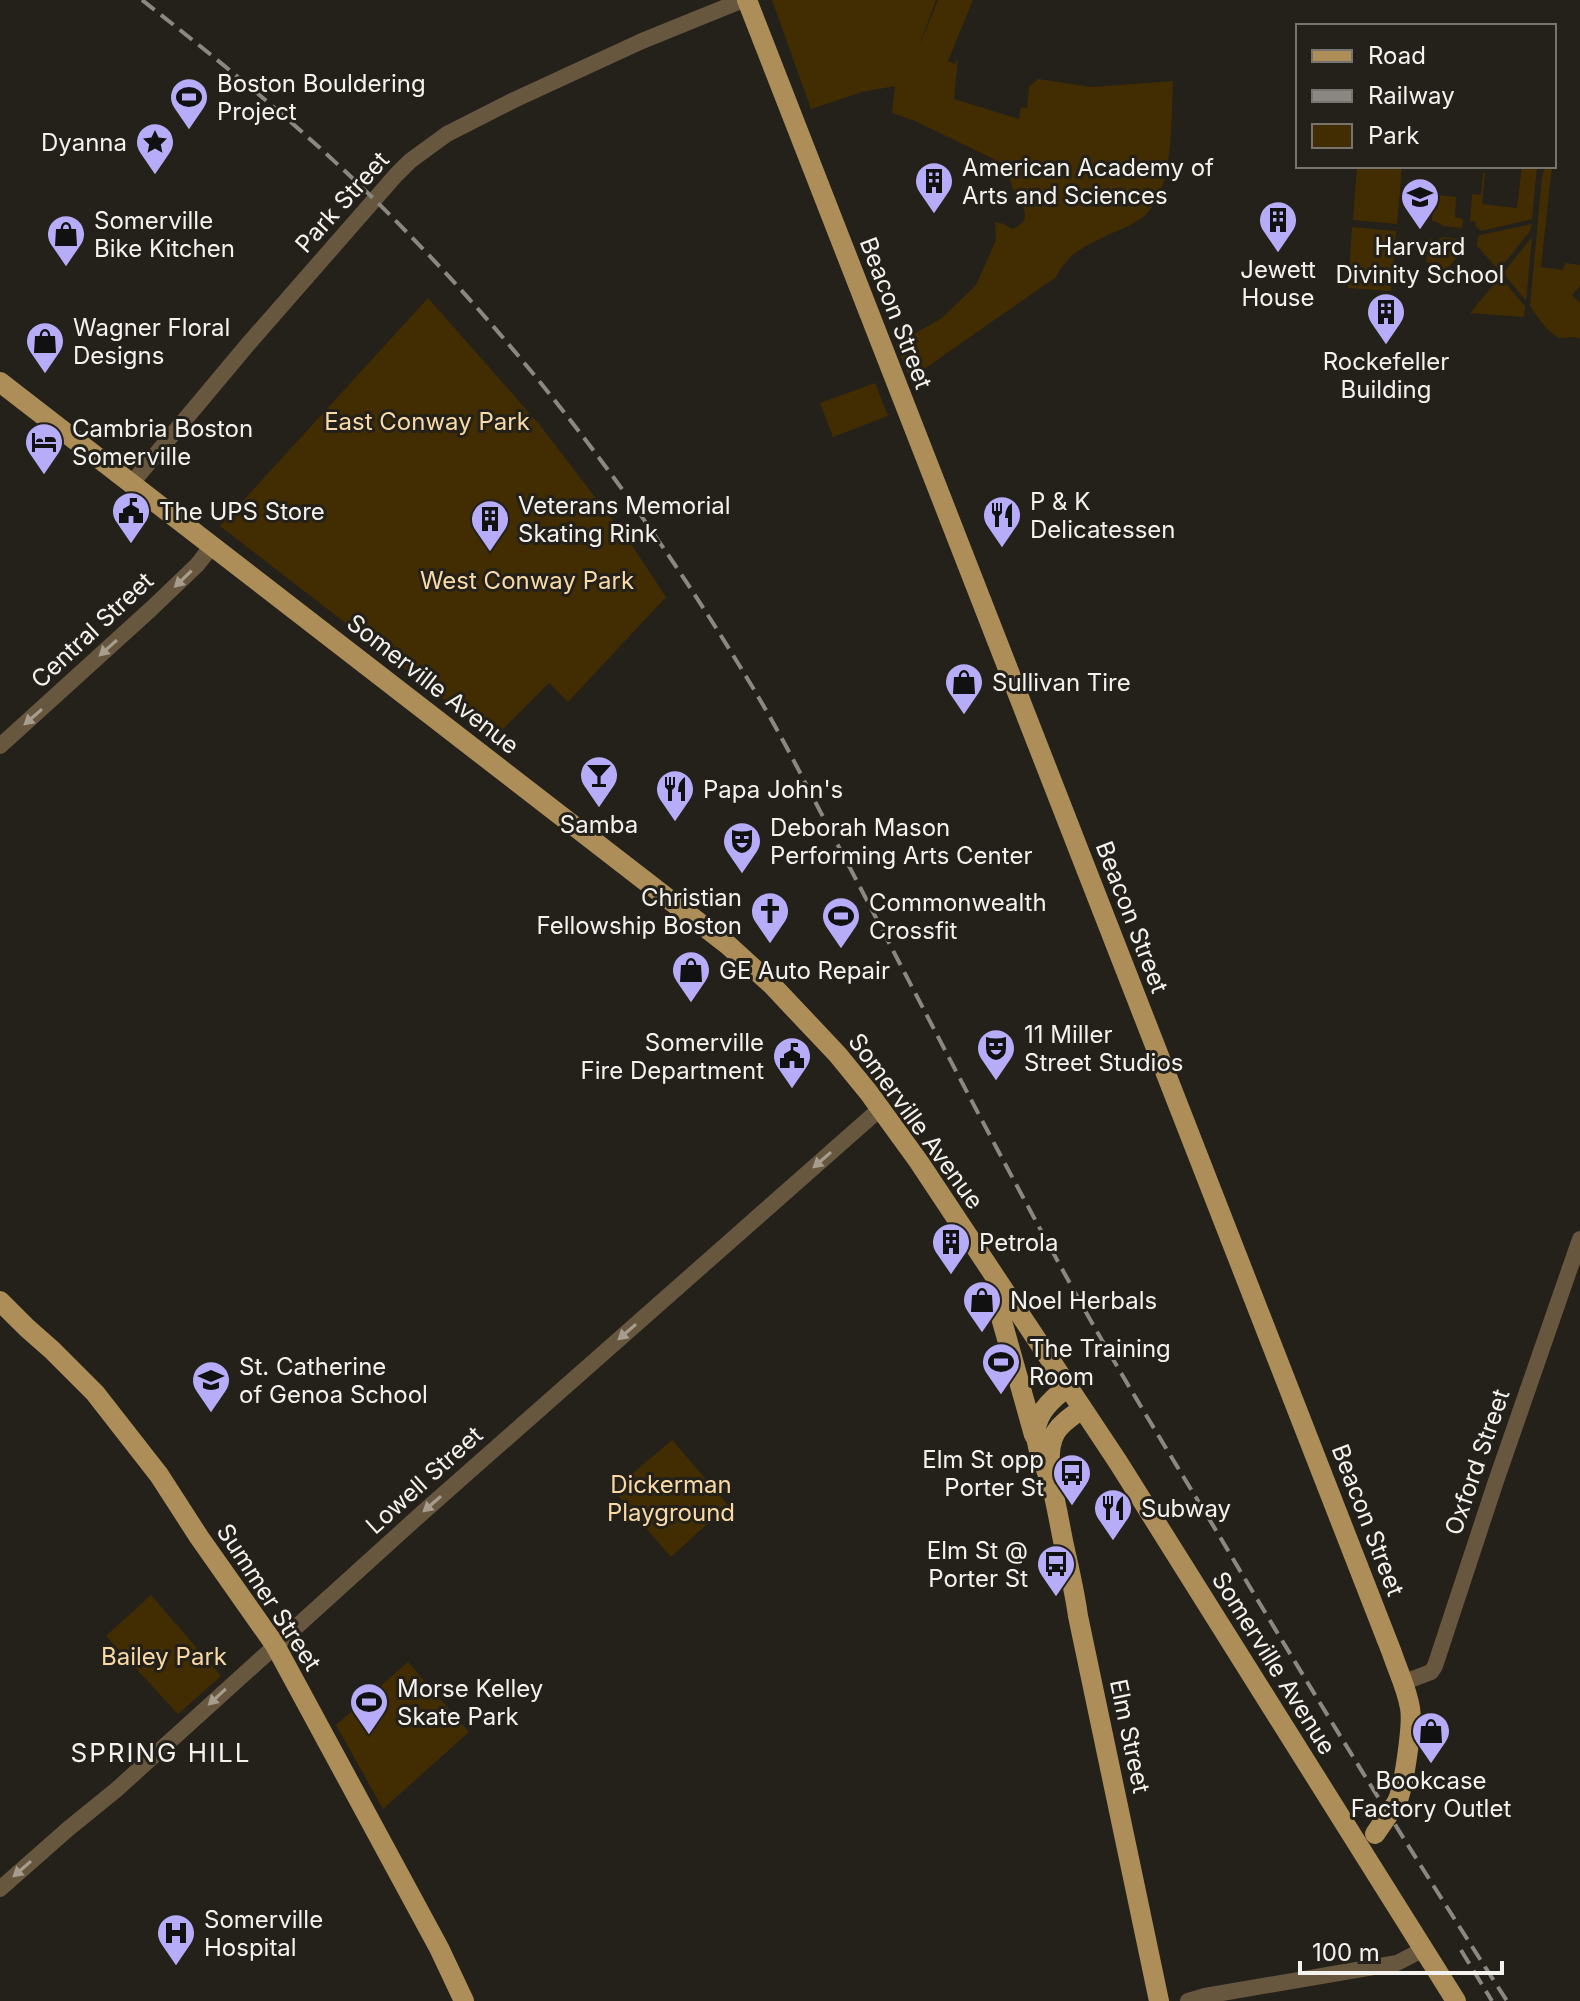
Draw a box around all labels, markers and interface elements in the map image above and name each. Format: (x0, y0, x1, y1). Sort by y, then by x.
legend (1296, 24, 1556, 168)
text: Road (1368, 41, 1426, 70)
place label: Boston Bouldering Project (217, 69, 426, 126)
sports icon: Boston Bouldering Project (168, 76, 210, 131)
text: Railway (1368, 81, 1455, 110)
place icon: Dyanna (134, 121, 176, 176)
text: Park (1368, 121, 1419, 150)
place label: Dyanna (41, 128, 127, 157)
street label: Park Street (289, 145, 395, 258)
place label: American Academy of Arts and Sciences (962, 153, 1214, 210)
building icon: American Academy of Arts and Sciences (913, 160, 955, 215)
school or university icon: Harvard Divinity School (1399, 176, 1441, 231)
building icon: Jewett House (1257, 199, 1299, 254)
place label: Somerville Bike Kitchen (94, 206, 235, 263)
shop icon: Somerville Bike Kitchen (45, 213, 87, 268)
place label: Harvard Divinity School (1336, 232, 1504, 289)
street label: Beacon Street (854, 233, 938, 393)
place label: Jewett House (1240, 255, 1316, 312)
building icon: Rockefeller Building (1365, 291, 1407, 346)
place label: Wagner Floral Designs (73, 313, 230, 370)
shop icon: Wagner Floral Designs (24, 320, 66, 375)
place label: Rockefeller Building (1323, 347, 1449, 404)
park label: East Conway Park (324, 407, 530, 436)
place label: Cambria Boston Somerville (72, 414, 253, 471)
hotel icon: Cambria Boston Somerville (23, 421, 65, 476)
place label: P & K Delicatessen (1030, 487, 1175, 544)
public building icon: The UPS Store (110, 490, 152, 545)
place label: Veterans Memorial Skating Rink (518, 491, 731, 548)
restaurant icon: P & K Delicatessen (981, 494, 1023, 549)
place label: The UPS Store (159, 497, 325, 526)
building icon: Veterans Memorial Skating Rink (469, 498, 511, 553)
street label: Central Street (25, 566, 159, 694)
park label: West Conway Park (420, 566, 634, 595)
one-way arrow (174, 569, 193, 587)
street label: Somerville Avenue (341, 608, 525, 760)
one-way arrow (99, 639, 118, 657)
shop icon: Sullivan Tire (943, 661, 985, 716)
place label: Sullivan Tire (992, 668, 1131, 697)
one-way arrow (23, 707, 42, 725)
bar icon: Samba (578, 754, 620, 809)
restaurant icon: Papa John's (654, 768, 696, 823)
place label: Papa John's (703, 775, 843, 804)
place label: Samba (560, 810, 638, 839)
place label: Deborah Mason Performing Arts Center (770, 813, 1032, 870)
theatre icon: Deborah Mason Performing Arts Center (721, 820, 763, 875)
street label: Beacon Street (1090, 837, 1174, 997)
place label: Christian Fellowship Boston (537, 883, 742, 940)
place label: Commonwealth Crossfit (869, 888, 1047, 945)
church icon: Christian Fellowship Boston (749, 890, 791, 945)
sports icon: Commonwealth Crossfit (820, 895, 862, 950)
shop icon: GE Auto Repair (670, 949, 712, 1004)
place label: GE Auto Repair (719, 956, 890, 985)
place label: 11 Miller Street Studios (1024, 1020, 1183, 1077)
street label: Somerville Avenue (842, 1027, 990, 1215)
theatre icon: 11 Miller Street Studios (975, 1027, 1017, 1082)
place label: Somerville Fire Department (581, 1028, 764, 1085)
public building icon: Somerville Fire Department (771, 1035, 813, 1090)
one-way arrow (813, 1151, 833, 1168)
building icon: Petrola (930, 1221, 972, 1276)
place label: Petrola (979, 1228, 1058, 1257)
shop icon: Noel Herbals (961, 1279, 1003, 1334)
place label: Noel Herbals (1010, 1286, 1157, 1315)
one-way arrow (618, 1323, 638, 1340)
place label: The Training Room (1029, 1334, 1171, 1391)
sports icon: The Training Room (980, 1341, 1022, 1396)
place label: St. Catherine of Genoa School (239, 1352, 428, 1409)
school or university icon: St. Catherine of Genoa School (190, 1359, 232, 1414)
street label: Oxford Street (1438, 1385, 1516, 1539)
street label: Lowell Street (360, 1420, 488, 1540)
street label: Beacon Street (1326, 1440, 1410, 1600)
place label: Elm St opp Porter St (922, 1445, 1044, 1502)
bus stop icon: Elm St opp Porter St (1051, 1452, 1093, 1507)
park label: Dickerman Playground (607, 1470, 735, 1527)
restaurant icon: Subway (1092, 1487, 1134, 1542)
place label: Subway (1141, 1494, 1231, 1523)
one-way arrow (423, 1495, 443, 1512)
street label: Summer Street (211, 1518, 327, 1676)
place label: Elm St @ Porter St (927, 1536, 1028, 1593)
bus stop icon: Elm St @ Porter St (1035, 1543, 1077, 1598)
street label: Somerville Avenue (1206, 1566, 1342, 1760)
park label: Bailey Park (101, 1642, 227, 1671)
place label: Morse Kelley Skate Park (397, 1674, 543, 1731)
street label: Elm Street (1104, 1676, 1156, 1796)
sports icon: Morse Kelley Skate Park (348, 1681, 390, 1736)
one-way arrow (208, 1688, 227, 1706)
shop icon: Bookcase Factory Outlet (1410, 1710, 1452, 1765)
district label: SPRING HILL (70, 1737, 252, 1768)
place label: Bookcase Factory Outlet (1351, 1766, 1511, 1823)
one-way arrow (13, 1860, 33, 1877)
place label: Somerville Hospital (204, 1905, 323, 1962)
hospital icon: Somerville Hospital (155, 1912, 197, 1967)
scale bar (1300, 1925, 1502, 1975)
text: 100 m (1312, 1938, 1380, 1967)

